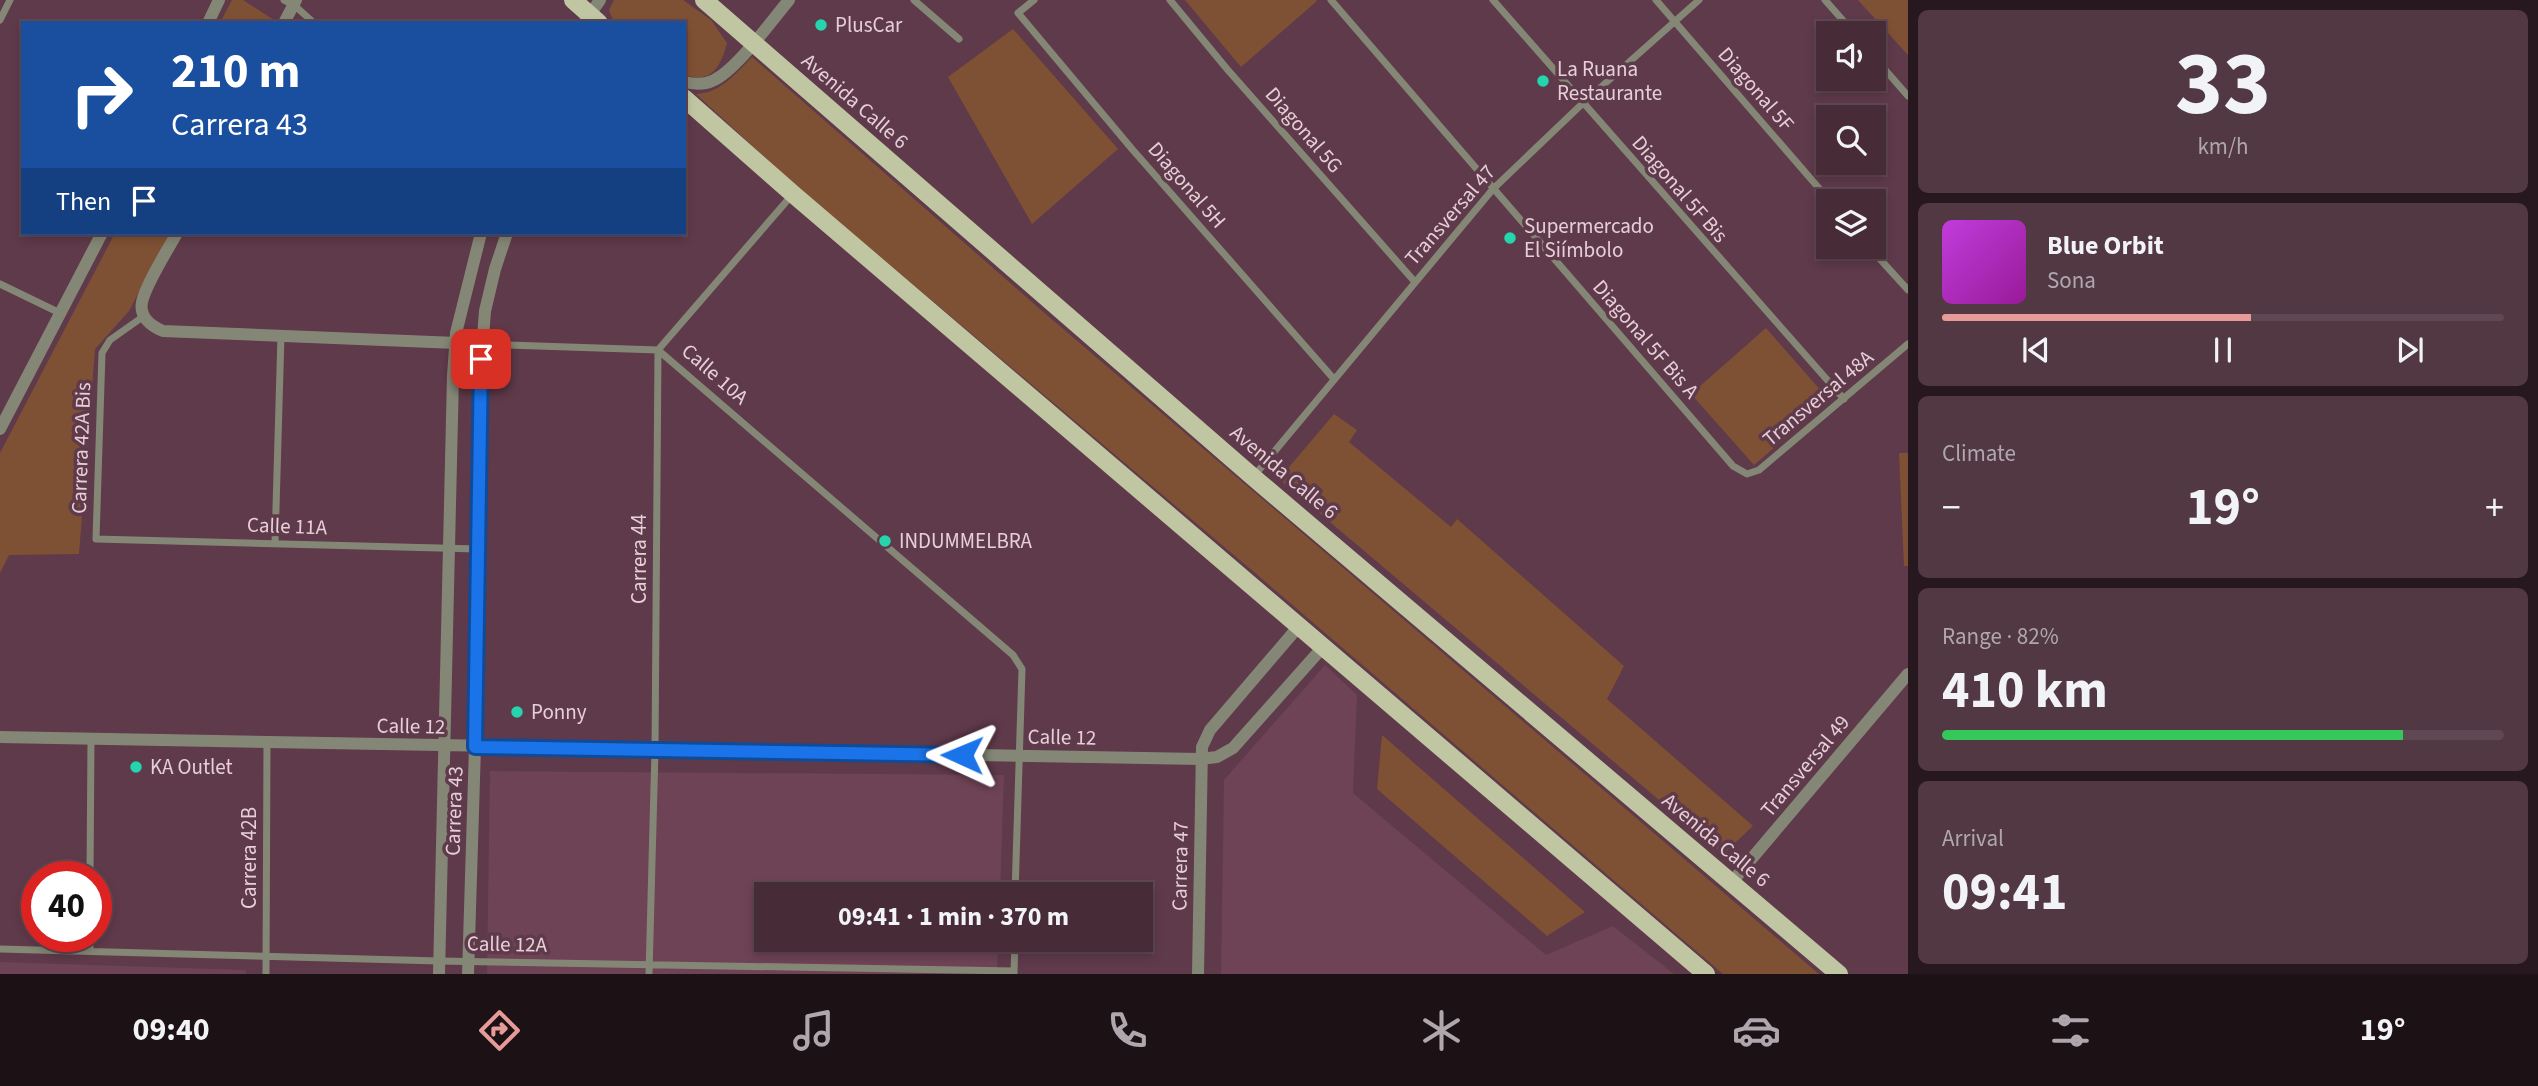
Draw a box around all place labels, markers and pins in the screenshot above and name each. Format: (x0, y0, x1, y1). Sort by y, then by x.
place label: PlusCar (835, 10, 903, 40)
marker: PlusCar (813, 17, 829, 33)
place label: La Ruana Restaurante (1557, 54, 1662, 108)
marker: La Ruana Restaurante (1535, 73, 1551, 89)
place label: Supermercado El Siímbolo (1524, 211, 1654, 265)
marker: Supermercado El Siímbolo (1502, 230, 1518, 246)
pin (451, 329, 511, 389)
place label: INDUMMELBRA (899, 526, 1033, 556)
marker: INDUMMELBRA (877, 533, 893, 549)
place label: Ponny (531, 697, 587, 727)
marker: Ponny (509, 704, 525, 720)
place label: KA Outlet (150, 752, 233, 782)
marker: KA Outlet (128, 759, 144, 775)

